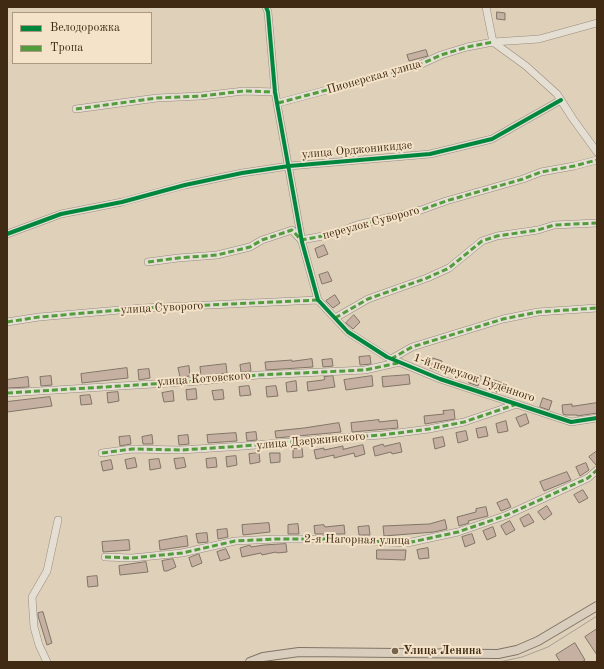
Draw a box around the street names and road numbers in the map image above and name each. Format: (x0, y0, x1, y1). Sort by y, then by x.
street label: Пионерская улица (325, 57, 423, 97)
street label: улица Орджоникидзе (301, 138, 413, 162)
street label: переулок Суворого (321, 203, 421, 243)
street label: улица Суворого (120, 299, 204, 317)
street label: 1-й переулок Будённого (411, 350, 537, 406)
street label: улица Котовского (157, 369, 251, 389)
street label: улица Дзержинского (256, 429, 366, 453)
street label: 2-я Нагорная улица (304, 532, 410, 548)

